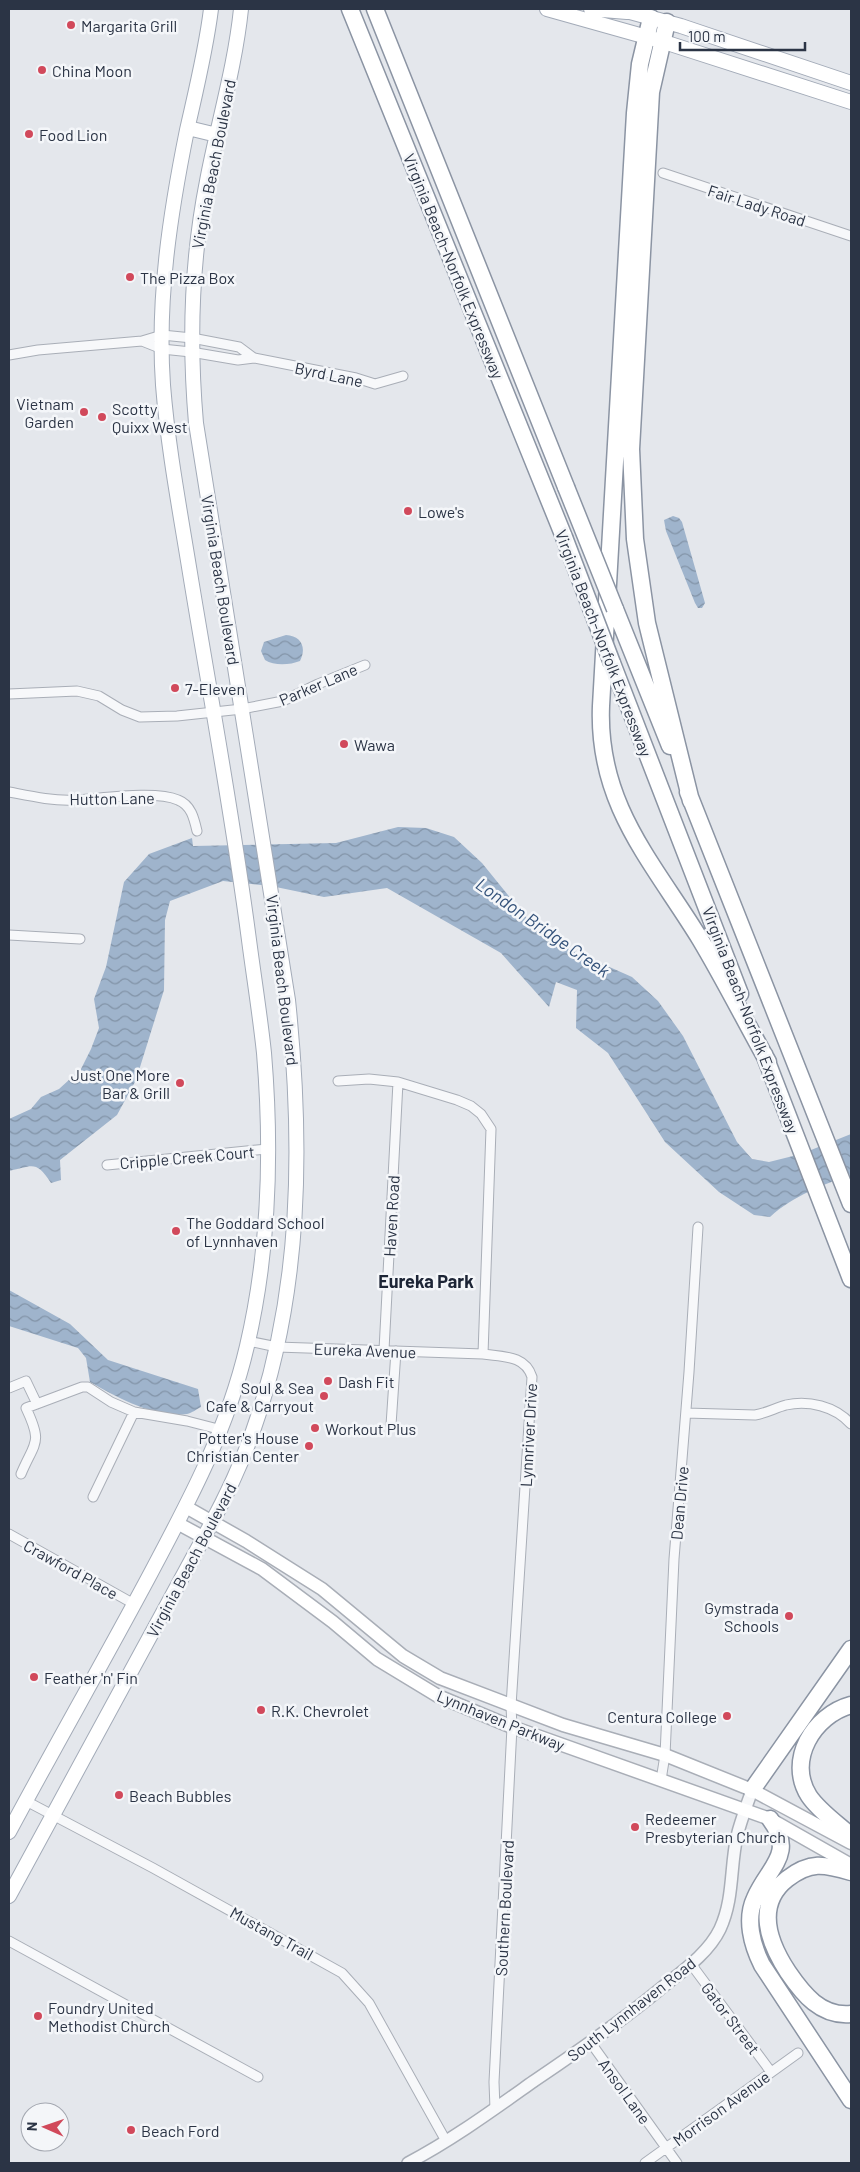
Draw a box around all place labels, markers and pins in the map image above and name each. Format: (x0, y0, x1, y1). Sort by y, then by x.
place label: Margarita Grill (81, 16, 177, 35)
marker: Margarita Grill (65, 19, 77, 31)
place label: China Moon (52, 61, 132, 80)
marker: China Moon (36, 64, 48, 76)
place label: Food Lion (39, 125, 107, 144)
marker: Food Lion (23, 128, 35, 140)
place label: The Pizza Box (140, 268, 235, 287)
marker: The Pizza Box (124, 271, 136, 283)
place label: Vietnam Garden (16, 394, 74, 431)
place label: Scotty Quixx West (112, 399, 188, 436)
marker: Vietnam Garden (78, 406, 90, 418)
marker: Scotty Quixx West (96, 411, 108, 423)
place label: Lowe's (418, 502, 464, 521)
marker: Lowe's (402, 505, 414, 517)
place label: 7-Eleven (185, 679, 245, 698)
marker: 7-Eleven (169, 682, 181, 694)
place label: Wawa (354, 735, 395, 754)
marker: Wawa (338, 738, 350, 750)
place label: Just One More Bar & Grill (71, 1065, 170, 1102)
marker: Just One More Bar & Grill (174, 1077, 186, 1089)
place label: The Goddard School of Lynnhaven (186, 1213, 324, 1250)
marker: The Goddard School of Lynnhaven (170, 1225, 182, 1237)
place label: Dash Fit (338, 1372, 394, 1391)
marker: Dash Fit (322, 1375, 334, 1387)
place label: Soul & Sea Cafe & Carryout (206, 1378, 314, 1415)
marker: Soul & Sea Cafe & Carryout (318, 1390, 330, 1402)
place label: Workout Plus (325, 1419, 416, 1438)
marker: Workout Plus (309, 1422, 321, 1434)
place label: Potter's House Christian Center (186, 1428, 299, 1465)
marker: Potter's House Christian Center (303, 1440, 315, 1452)
place label: Gymstrada Schools (704, 1598, 779, 1635)
marker: Gymstrada Schools (783, 1610, 795, 1622)
place label: Feather 'n' Fin (44, 1668, 138, 1687)
marker: Feather 'n' Fin (28, 1671, 40, 1683)
place label: R.K. Chevrolet (271, 1701, 369, 1720)
marker: R.K. Chevrolet (255, 1704, 267, 1716)
place label: Centura College (607, 1707, 717, 1726)
marker: Centura College (721, 1710, 733, 1722)
place label: Beach Bubbles (129, 1786, 231, 1805)
marker: Beach Bubbles (113, 1789, 125, 1801)
place label: Redeemer Presbyterian Church (645, 1809, 786, 1846)
marker: Redeemer Presbyterian Church (629, 1821, 641, 1833)
place label: Foundry United Methodist Church (48, 1998, 170, 2035)
marker: Foundry United Methodist Church (32, 2010, 44, 2022)
place label: Beach Ford (141, 2121, 219, 2140)
marker: Beach Ford (125, 2124, 137, 2136)

